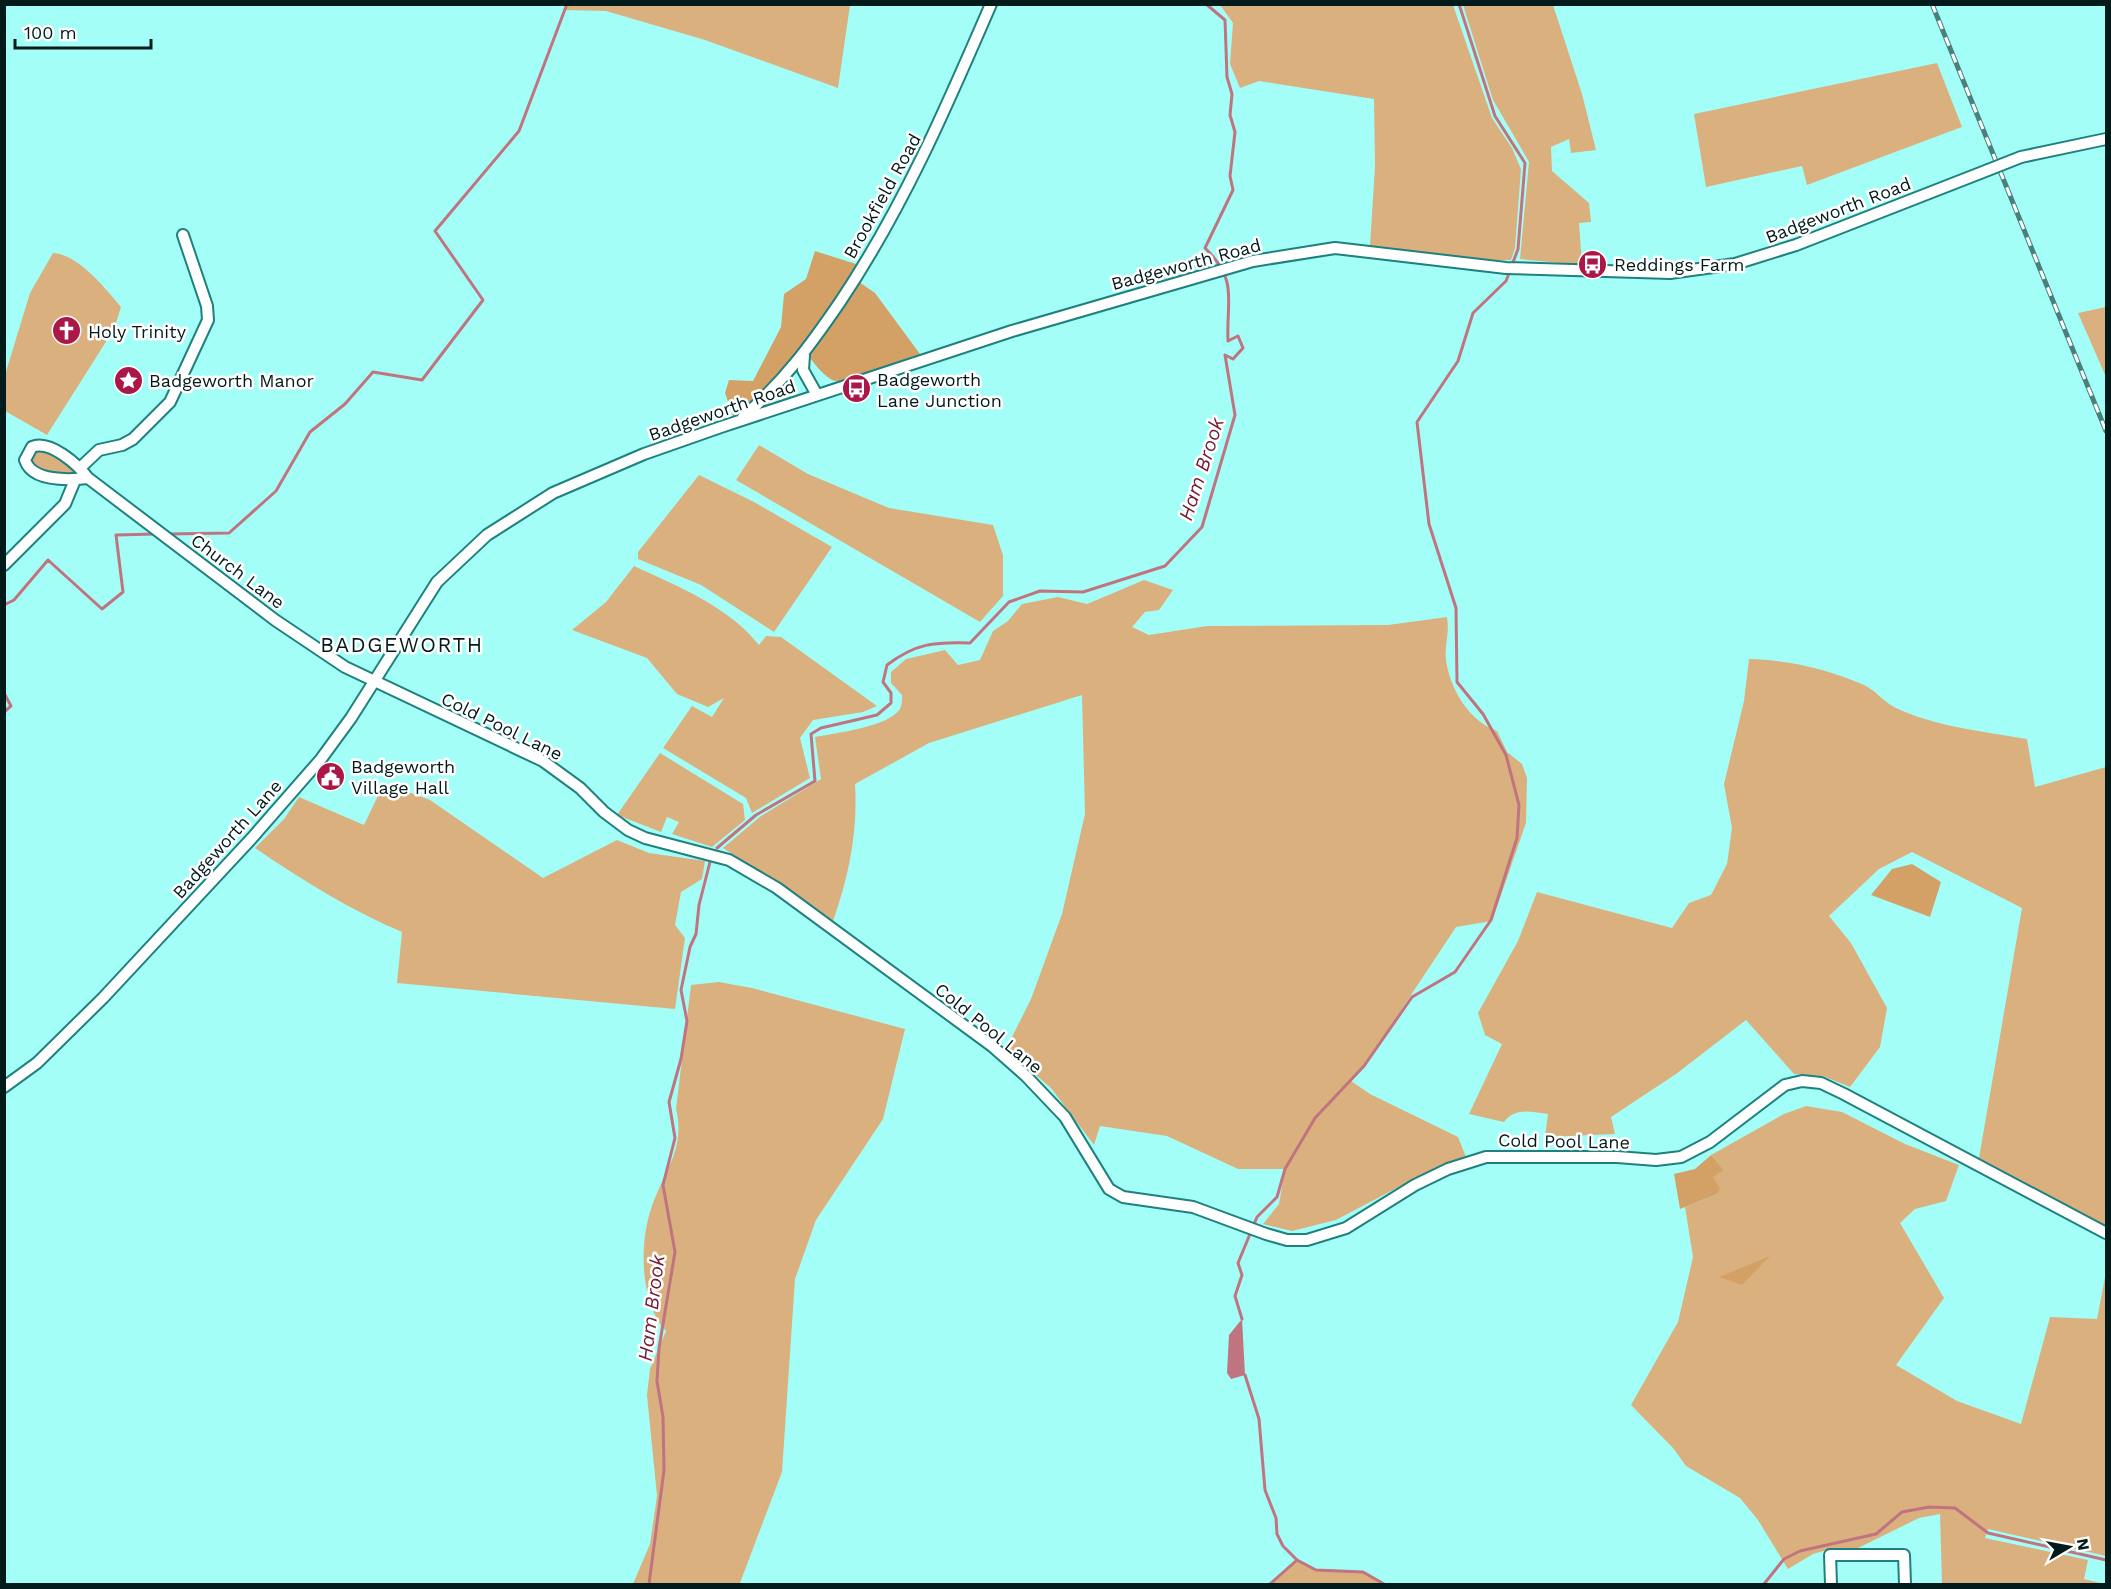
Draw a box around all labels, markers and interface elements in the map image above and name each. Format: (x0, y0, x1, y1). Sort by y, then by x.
scale bar (15, 12, 152, 50)
text: 100 m (24, 22, 77, 43)
street label: Brookfield Road (839, 130, 925, 262)
street label: Badgeworth Road (1762, 173, 1914, 247)
street label: Badgeworth Road (1109, 234, 1263, 294)
bus stop icon: Reddings Farm (1577, 248, 1609, 280)
place label: Reddings Farm (1614, 254, 1745, 275)
church icon: Holy Trinity (51, 315, 83, 347)
place label: Holy Trinity (88, 321, 187, 342)
place icon: Badgeworth Manor (112, 364, 144, 396)
place label: Badgeworth Lane Junction (877, 369, 1002, 411)
place label: Badgeworth Manor (149, 370, 314, 391)
bus stop icon: Badgeworth Lane Junction (840, 373, 872, 405)
street label: Badgeworth Road (646, 375, 798, 445)
water label: Ham Brook (1173, 413, 1229, 524)
street label: Church Lane (187, 529, 289, 613)
district label: BADGEWORTH (320, 632, 484, 657)
street label: Cold Pool Lane (438, 688, 566, 764)
place label: Badgeworth Village Hall (351, 756, 455, 798)
public building icon: Badgeworth Village Hall (314, 760, 346, 792)
street label: Badgeworth Lane (168, 775, 286, 903)
street label: Cold Pool Lane (931, 978, 1047, 1078)
street label: Cold Pool Lane (1498, 1129, 1630, 1153)
water label: Ham Brook (633, 1252, 670, 1363)
north arrow (2039, 1517, 2099, 1577)
text: N (2073, 1537, 2094, 1552)

